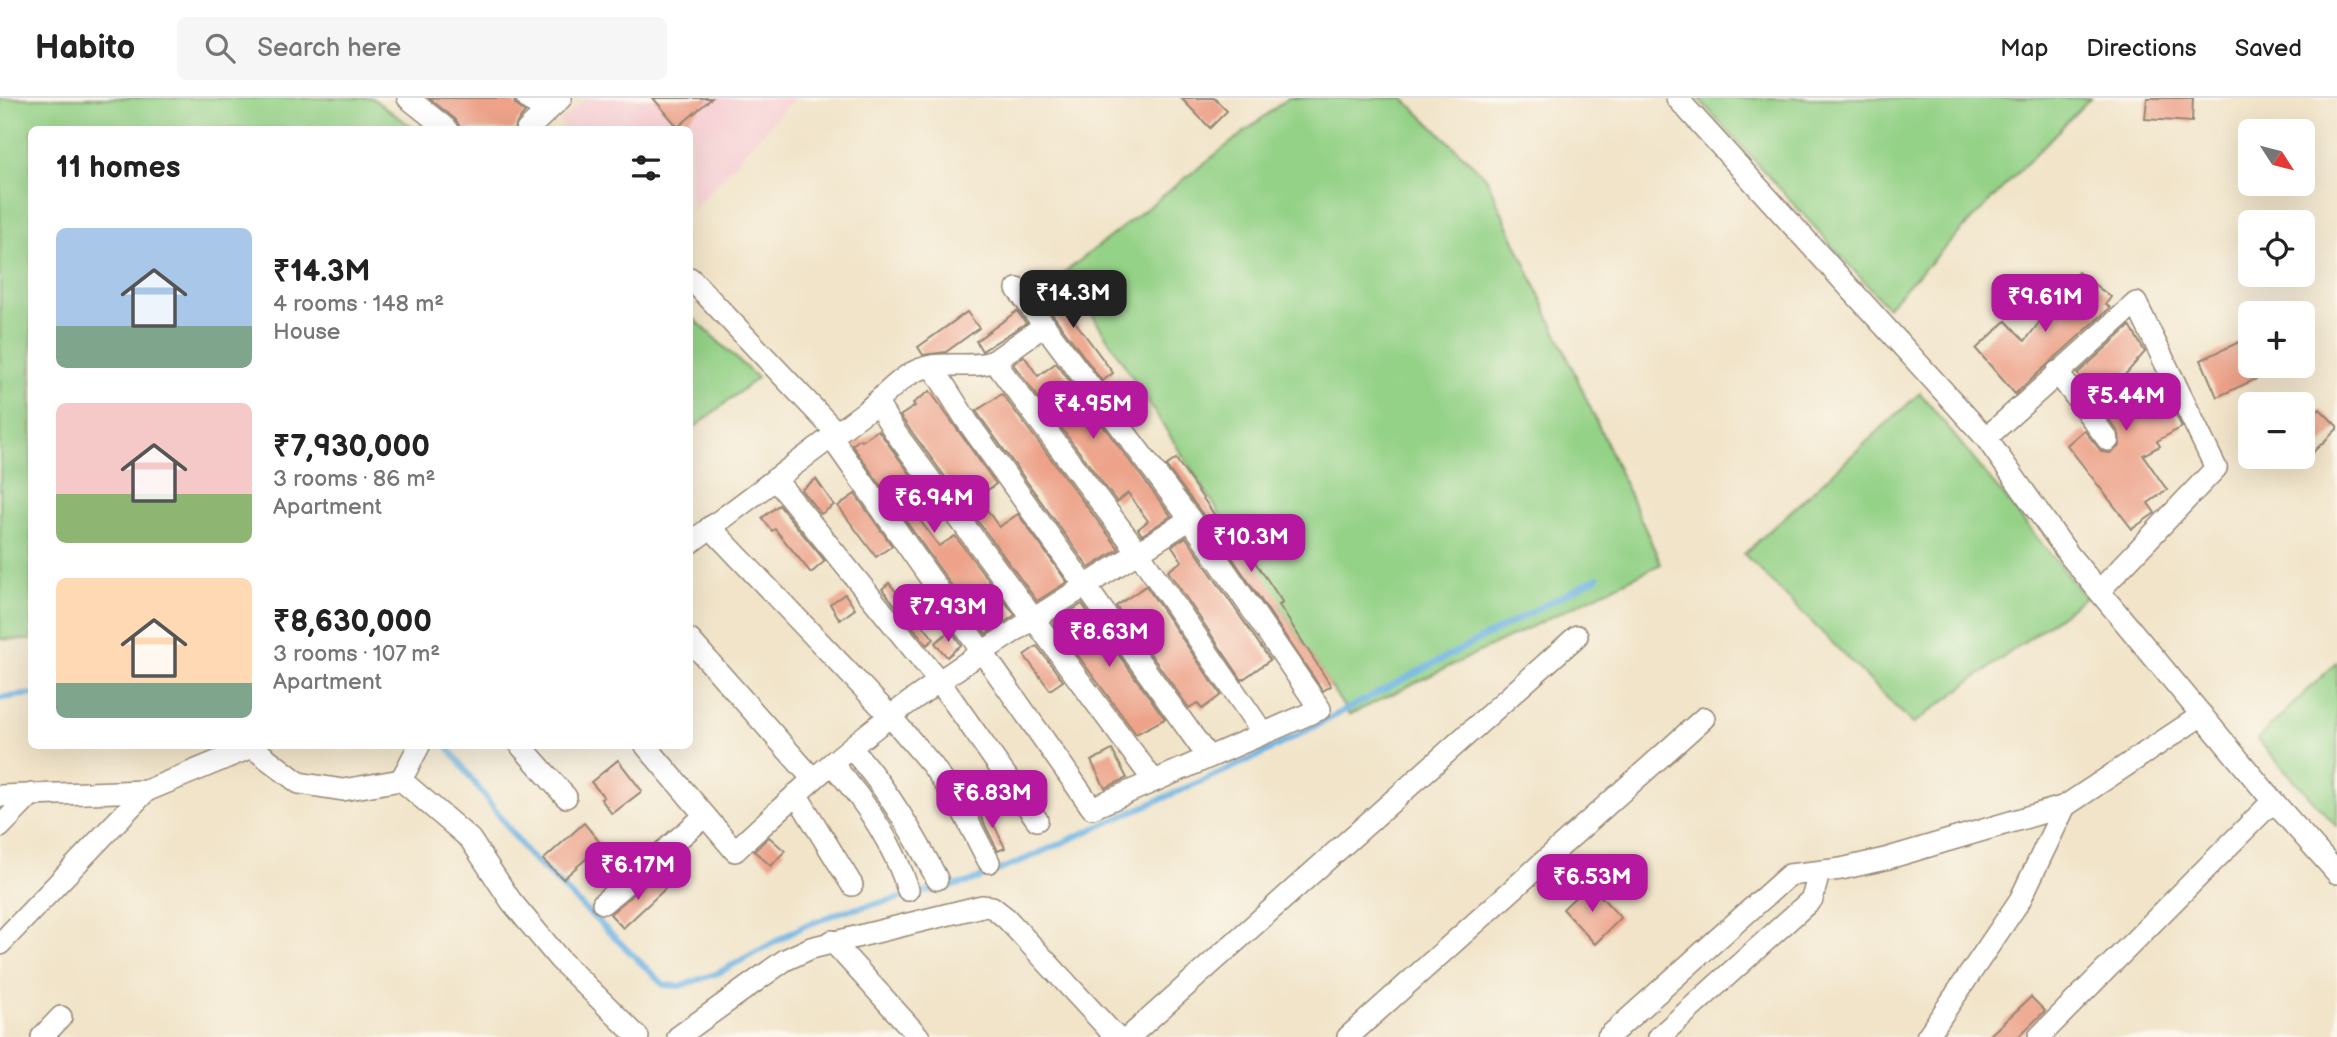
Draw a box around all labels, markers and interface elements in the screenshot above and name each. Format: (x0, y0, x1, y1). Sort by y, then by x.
search box (177, 17, 667, 80)
text: Habito (35, 28, 135, 68)
icon: search (201, 29, 239, 67)
text: Search here (257, 33, 401, 64)
text: Map (2000, 34, 2048, 63)
text: Directions (2086, 34, 2197, 63)
text: Saved (2235, 34, 2302, 63)
north arrow (2238, 119, 2315, 196)
map controls (2238, 119, 2315, 469)
icon: filters (627, 149, 665, 187)
text: 11 homes (56, 150, 180, 186)
button: locate (2238, 210, 2315, 287)
text: ₹14.3M (273, 254, 370, 290)
icon: home (112, 256, 196, 340)
pin: ₹14.3M (1016, 271, 1130, 330)
pin: ₹9.61M (1988, 274, 2102, 334)
text: ₹14.3M (1036, 279, 1110, 307)
text: ₹9.61M (2007, 283, 2083, 311)
text: 4 rooms · 148 m² (273, 290, 444, 318)
button: + (2238, 301, 2315, 378)
text: House (273, 318, 340, 346)
pin: ₹5.44M (2069, 374, 2183, 433)
pin: ₹4.95M (1036, 382, 1150, 441)
text: ₹5.44M (2087, 382, 2165, 410)
text: ₹4.95M (1054, 390, 1132, 418)
button: − (2238, 392, 2315, 469)
text: ₹7,930,000 (273, 429, 430, 465)
icon: home (112, 431, 196, 515)
text: 3 rooms · 86 m² (273, 465, 435, 493)
pin: ₹6.94M (877, 476, 991, 535)
text: ₹6.94M (894, 484, 974, 512)
text: Apartment (273, 493, 382, 521)
pin: ₹10.3M (1194, 514, 1308, 574)
text: ₹10.3M (1213, 523, 1289, 551)
pin: ₹7.93M (891, 584, 1005, 644)
text: ₹7.93M (909, 593, 987, 621)
text: ₹8,630,000 (273, 604, 432, 640)
icon: home (112, 606, 196, 690)
pin: ₹8.63M (1052, 610, 1166, 669)
text: ₹8.63M (1069, 618, 1149, 646)
text: 3 rooms · 107 m² (273, 640, 440, 668)
text: Apartment (273, 668, 382, 696)
pin: ₹6.83M (935, 770, 1049, 830)
text: ₹6.83M (952, 779, 1032, 807)
pin: ₹6.17M (581, 842, 695, 902)
text: ₹6.17M (601, 851, 675, 879)
pin: ₹6.53M (1535, 854, 1649, 914)
text: ₹6.53M (1553, 863, 1631, 891)

